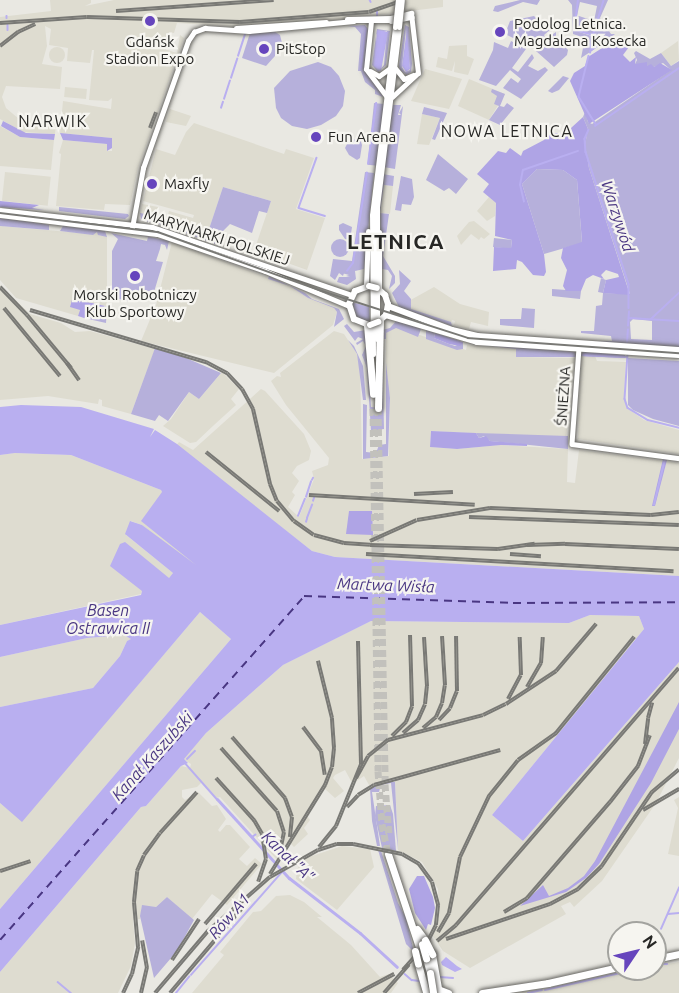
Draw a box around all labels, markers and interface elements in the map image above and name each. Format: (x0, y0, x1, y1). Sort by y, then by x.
marker: Gdańsk Stadion Expo (141, 12, 159, 30)
place label: Podolog Letnica. Magdalena Kosecka (514, 14, 647, 49)
marker: Podolog Letnica. Magdalena Kosecka (491, 23, 509, 41)
place label: Gdańsk Stadion Expo (106, 32, 194, 67)
place label: PitStop (276, 40, 326, 58)
marker: PitStop (257, 42, 271, 56)
district label: NARWIK (18, 111, 88, 131)
district label: NOWA LETNICA (441, 121, 573, 141)
place label: Fun Arena (328, 128, 396, 146)
marker: Fun Arena (309, 130, 323, 144)
place label: Maxfly (164, 175, 209, 193)
marker: Maxfly (145, 177, 159, 191)
water label: Warzywód (597, 178, 639, 254)
street label: MARYNARKI POLSKIEJ (142, 205, 292, 269)
district label: LETNICA (347, 228, 445, 254)
marker: Morski Robotniczy Klub Sportowy (128, 269, 142, 283)
place label: Morski Robotniczy Klub Sportowy (73, 285, 197, 320)
street label: ŚNIEŻNA (552, 366, 574, 426)
water label: Martwa Wisła (337, 574, 435, 596)
water label: Basen Ostrawica II (66, 600, 150, 638)
water label: Kanał Kaszubski (107, 708, 197, 804)
water label: Kanał "A" (258, 827, 318, 885)
water label: Rów A1 (204, 889, 254, 943)
north arrow (607, 921, 667, 981)
text: N (639, 932, 661, 952)

